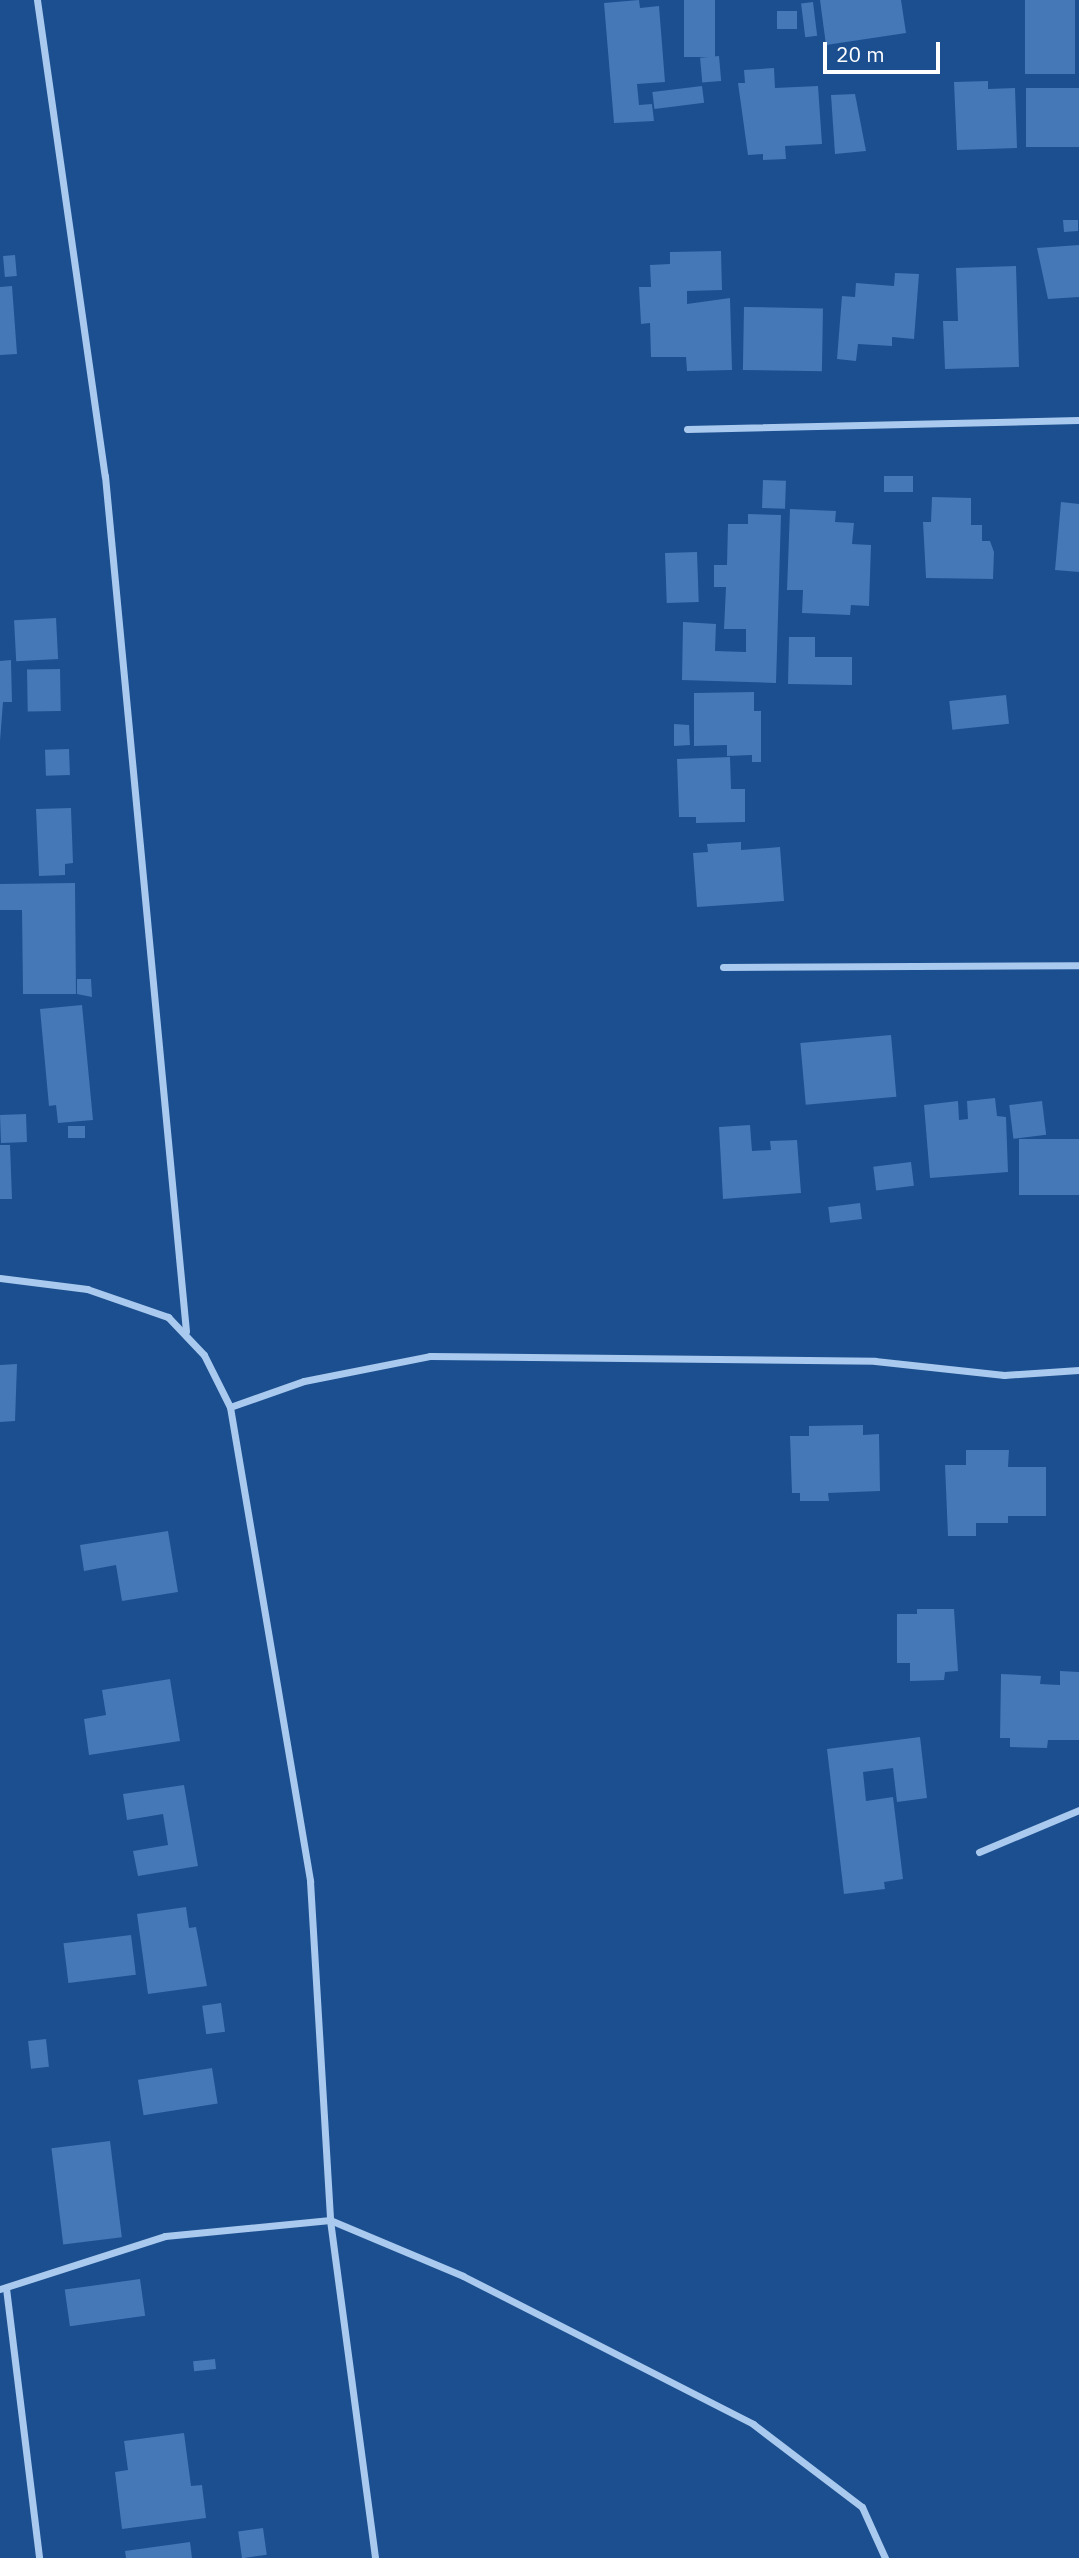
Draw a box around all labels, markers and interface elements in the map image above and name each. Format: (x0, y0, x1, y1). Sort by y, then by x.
scale bar (827, 28, 944, 72)
text: 20 m (836, 40, 885, 68)

